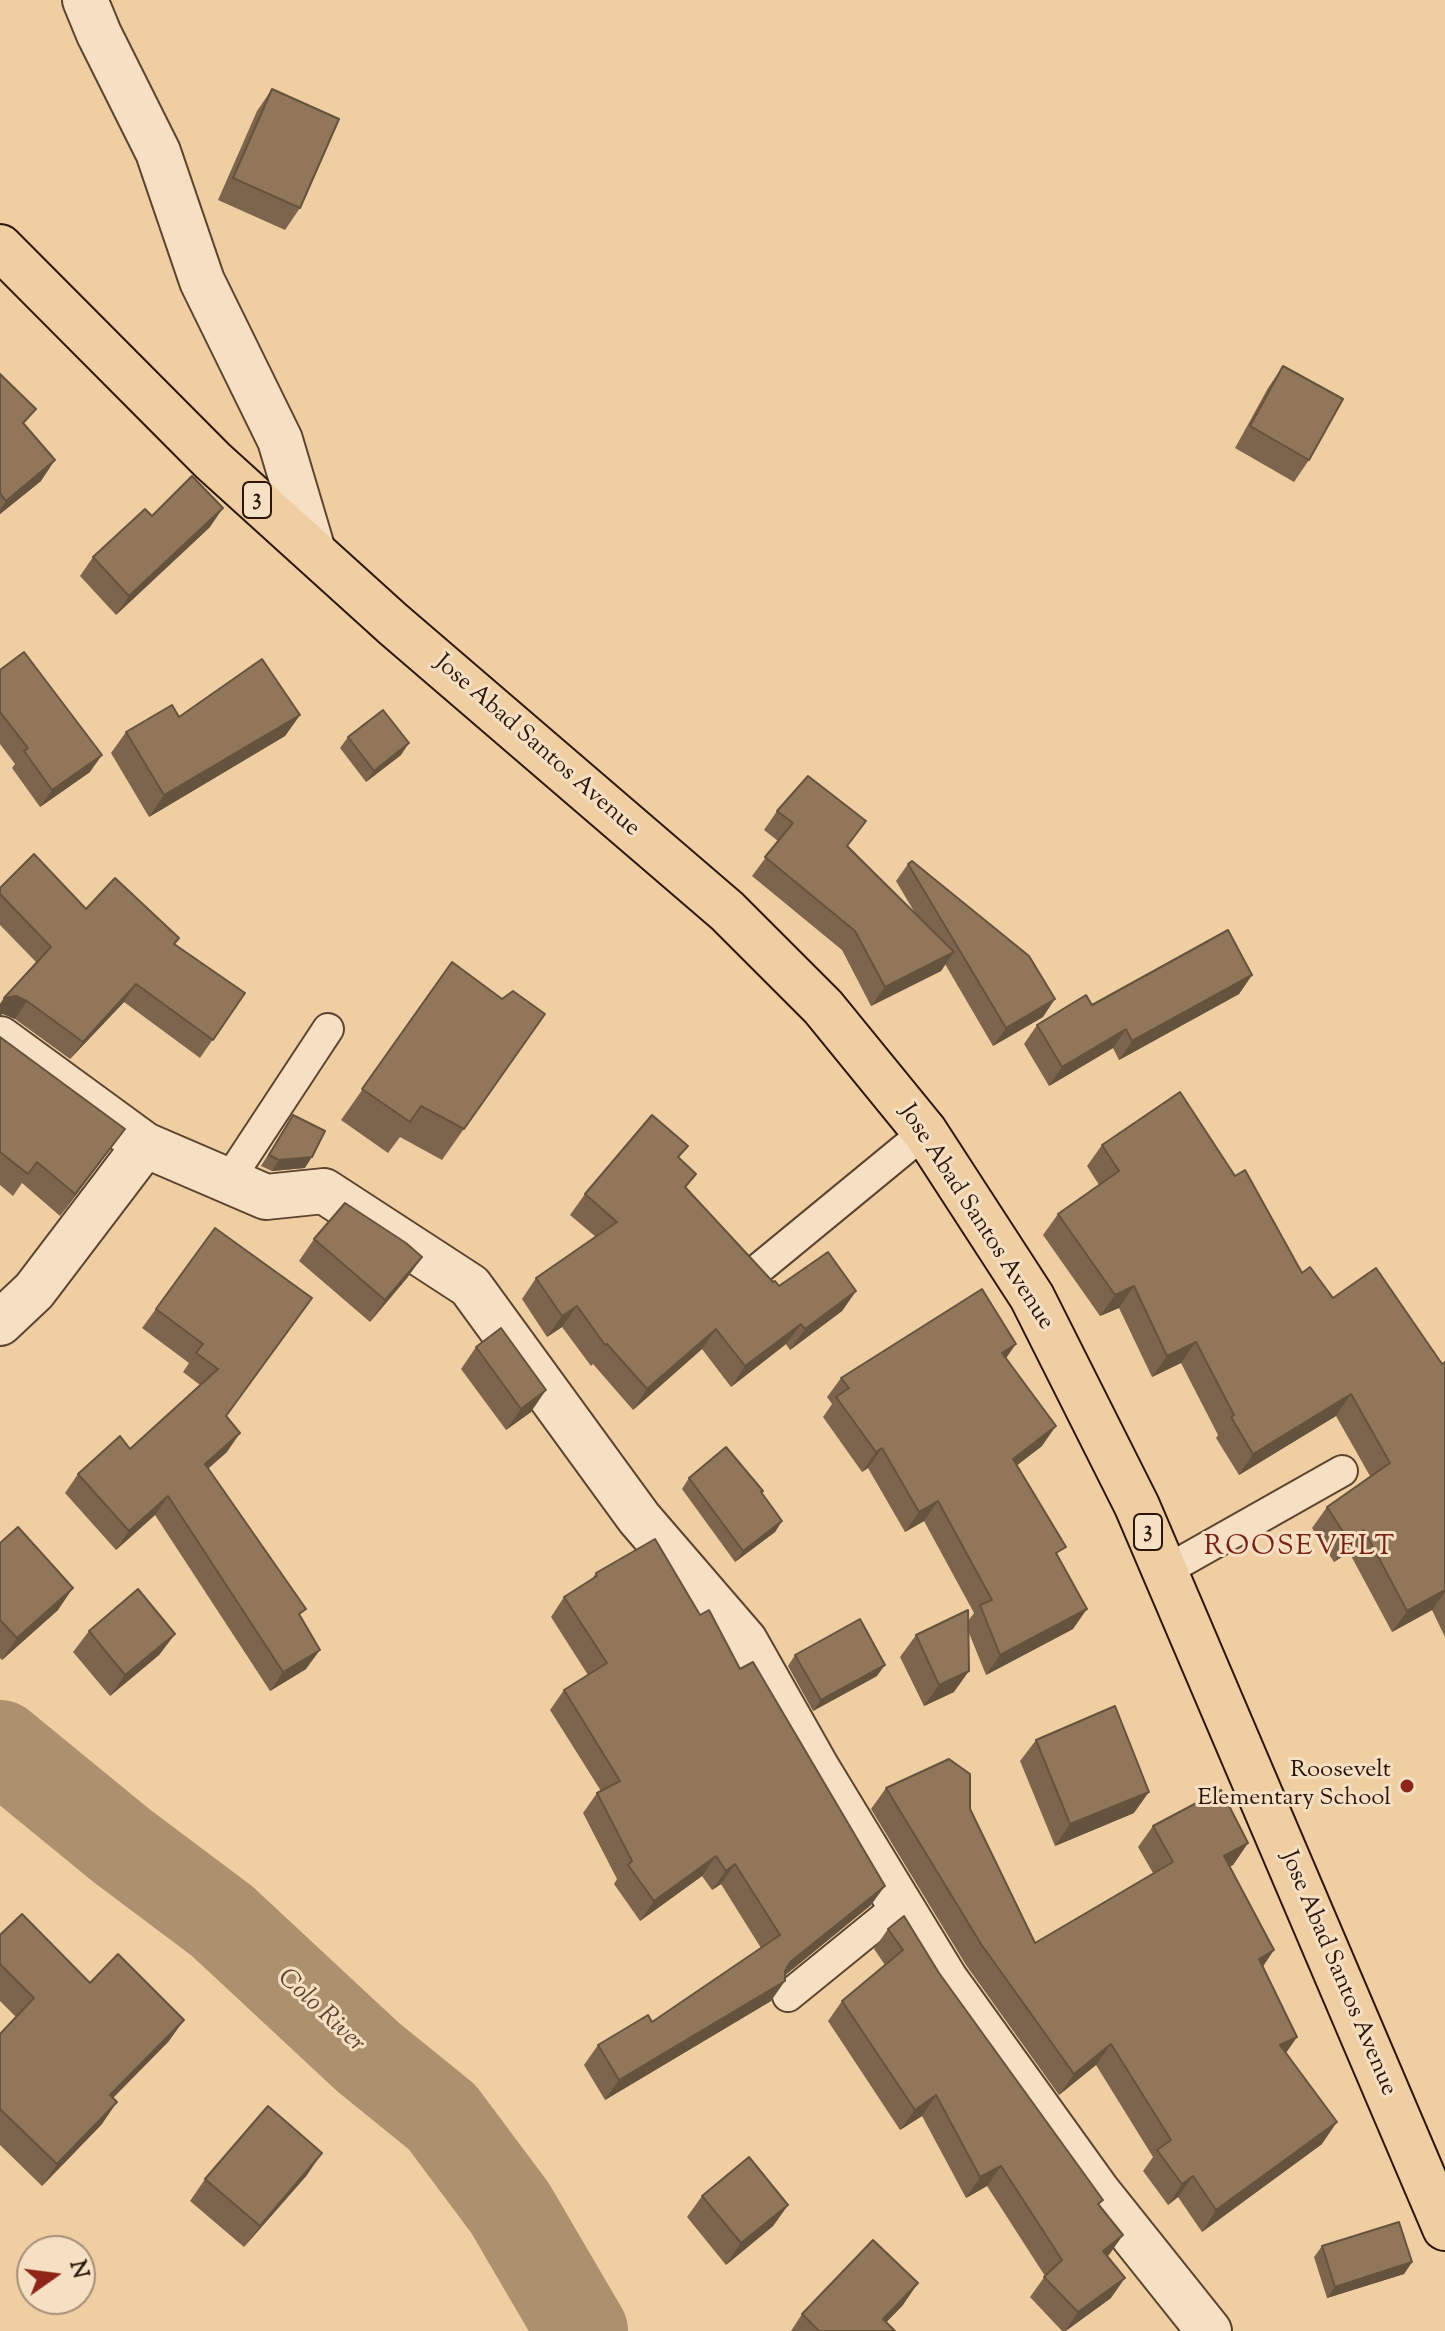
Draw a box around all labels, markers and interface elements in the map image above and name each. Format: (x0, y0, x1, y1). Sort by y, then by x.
road number: 3 (243, 482, 271, 518)
street label: Jose Abad Santos Avenue (427, 650, 645, 844)
street label: Jose Abad Santos Avenue (891, 1100, 1059, 1336)
road number: 3 (1134, 1514, 1162, 1550)
district label: ROOSEVELT (1204, 1532, 1396, 1566)
place label: Roosevelt Elementary School (1197, 1758, 1391, 1814)
marker: Roosevelt Elementary School (1398, 1777, 1416, 1795)
street label: Jose Abad Santos Avenue (1272, 1847, 1402, 2101)
water label: Colo River (270, 1964, 370, 2060)
north arrow (16, 2235, 96, 2315)
text: N (60, 2257, 95, 2282)

